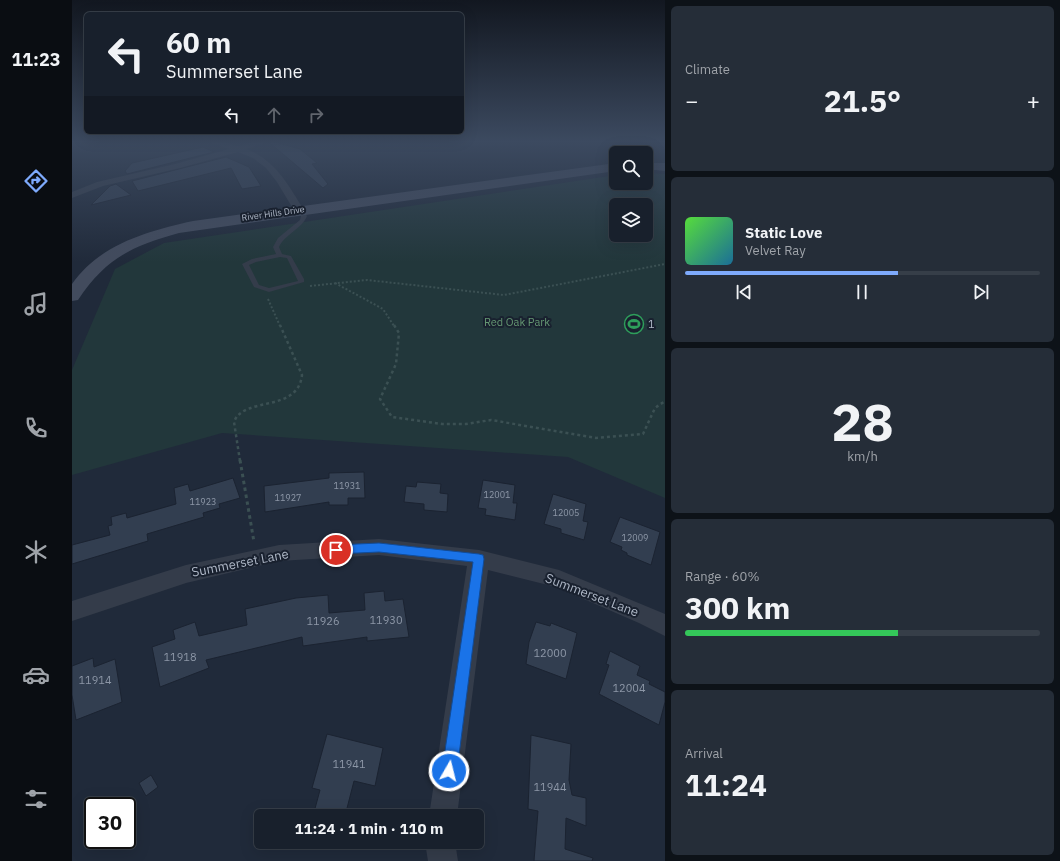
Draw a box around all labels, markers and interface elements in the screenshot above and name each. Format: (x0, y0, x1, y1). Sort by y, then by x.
text: 60 m (166, 24, 231, 61)
icon: left (100, 28, 152, 80)
text: 11:23 (11, 48, 61, 71)
text: Summerset Lane (166, 60, 303, 83)
text: Climate (685, 61, 730, 78)
text: 21.5° (824, 81, 901, 120)
text: − (685, 86, 698, 115)
text: + (1027, 86, 1040, 115)
icon: left (221, 104, 243, 126)
icon: ahead (263, 104, 285, 126)
icon: right (305, 104, 327, 126)
map controls (609, 146, 653, 242)
button: search (609, 146, 653, 190)
icon: directions (22, 167, 50, 195)
button: layers (609, 198, 653, 242)
street label: River Hills Drive (241, 203, 305, 223)
text: Static Love (745, 223, 822, 242)
text: Velvet Ray (745, 242, 806, 259)
icon: previous (733, 281, 755, 303)
icon: pause (851, 281, 873, 303)
icon: next (970, 281, 992, 303)
icon: music (22, 290, 50, 318)
sports icon: 1 (623, 313, 645, 335)
park label: Red Oak Park (484, 315, 550, 329)
place label: 1 (648, 317, 655, 331)
text: 28 (831, 388, 894, 455)
icon: phone (22, 414, 50, 442)
text: km/h (847, 448, 878, 465)
house number: 11931 (333, 480, 361, 491)
house number: 12001 (483, 489, 511, 500)
house number: 11927 (274, 492, 302, 503)
house number: 11923 (189, 496, 217, 507)
house number: 12005 (552, 507, 580, 518)
house number: 12009 (621, 532, 649, 543)
pin (319, 533, 353, 567)
icon: climate (22, 538, 50, 566)
icon: arrive (325, 539, 347, 561)
street label: Summerset Lane (190, 545, 290, 581)
text: Range · 60% (685, 568, 759, 585)
street label: Summerset Lane (543, 569, 641, 621)
text: 300 km (685, 588, 790, 627)
house number: 11930 (370, 613, 403, 627)
house number: 11926 (307, 614, 340, 628)
house number: 12000 (534, 646, 567, 660)
house number: 11918 (164, 650, 197, 664)
icon: car (22, 661, 50, 689)
house number: 11914 (79, 673, 112, 687)
house number: 12004 (613, 681, 646, 695)
text: Arrival (685, 745, 723, 762)
position arrow (428, 750, 470, 792)
house number: 11941 (333, 757, 366, 771)
text: 11:24 (685, 765, 767, 804)
house number: 11944 (534, 780, 567, 794)
icon: filters (22, 785, 50, 813)
speed limit sign: 30 (84, 797, 136, 849)
text: 11:24 · 1 min · 110 m (295, 819, 443, 838)

